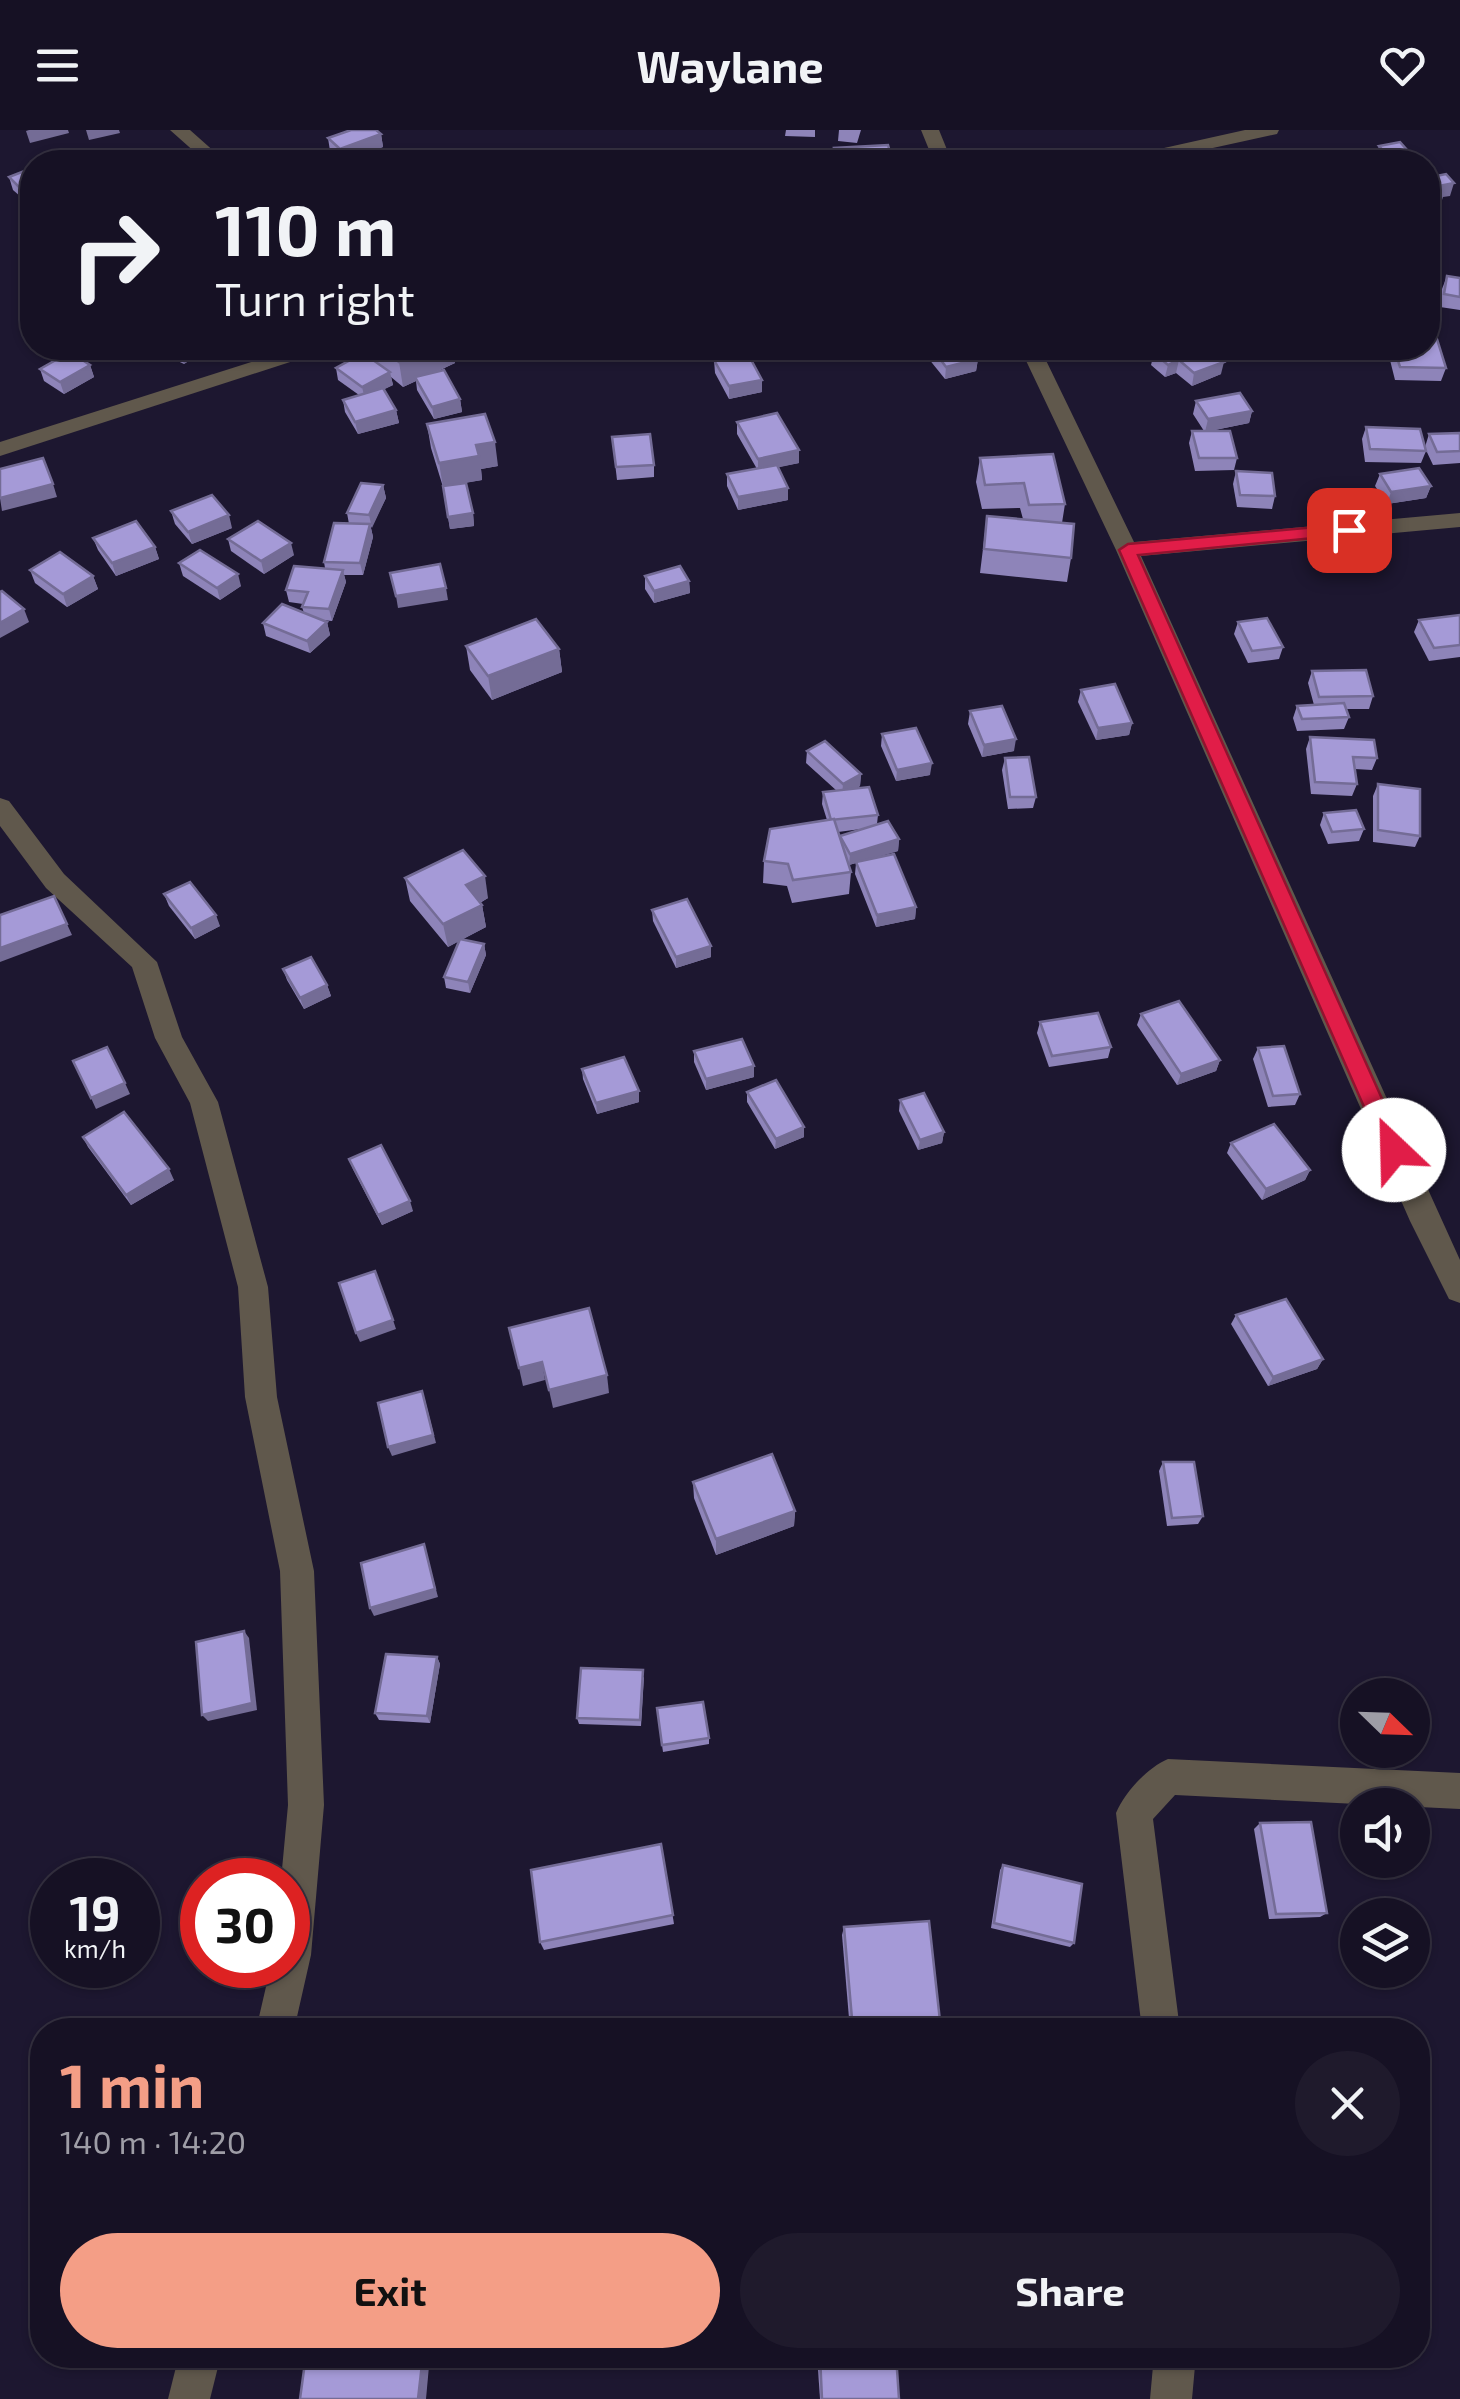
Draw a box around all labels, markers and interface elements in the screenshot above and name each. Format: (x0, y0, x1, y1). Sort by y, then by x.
icon: menu (30, 38, 85, 93)
text: Waylane (636, 38, 824, 92)
icon: heart (1375, 38, 1430, 93)
text: 110 m (215, 186, 396, 270)
icon: right (50, 190, 180, 320)
text: Turn right (215, 271, 415, 325)
pin (1307, 488, 1392, 573)
icon: arrive (1322, 503, 1377, 558)
position arrow (1342, 1098, 1446, 1202)
north arrow (1340, 1678, 1430, 1768)
map controls (1340, 1678, 1430, 1988)
button: sound (1340, 1788, 1430, 1878)
speed limit sign: 30 (180, 1858, 310, 1988)
text: 19 (69, 1881, 121, 1941)
button: layers (1340, 1898, 1430, 1988)
text: km/h (64, 1933, 126, 1963)
text: 1 min (60, 2048, 204, 2120)
button: close (1295, 2051, 1400, 2156)
text: 140 m · 14:20 (60, 2122, 246, 2160)
button: Exit (60, 2233, 720, 2348)
button: Share (740, 2233, 1400, 2348)

